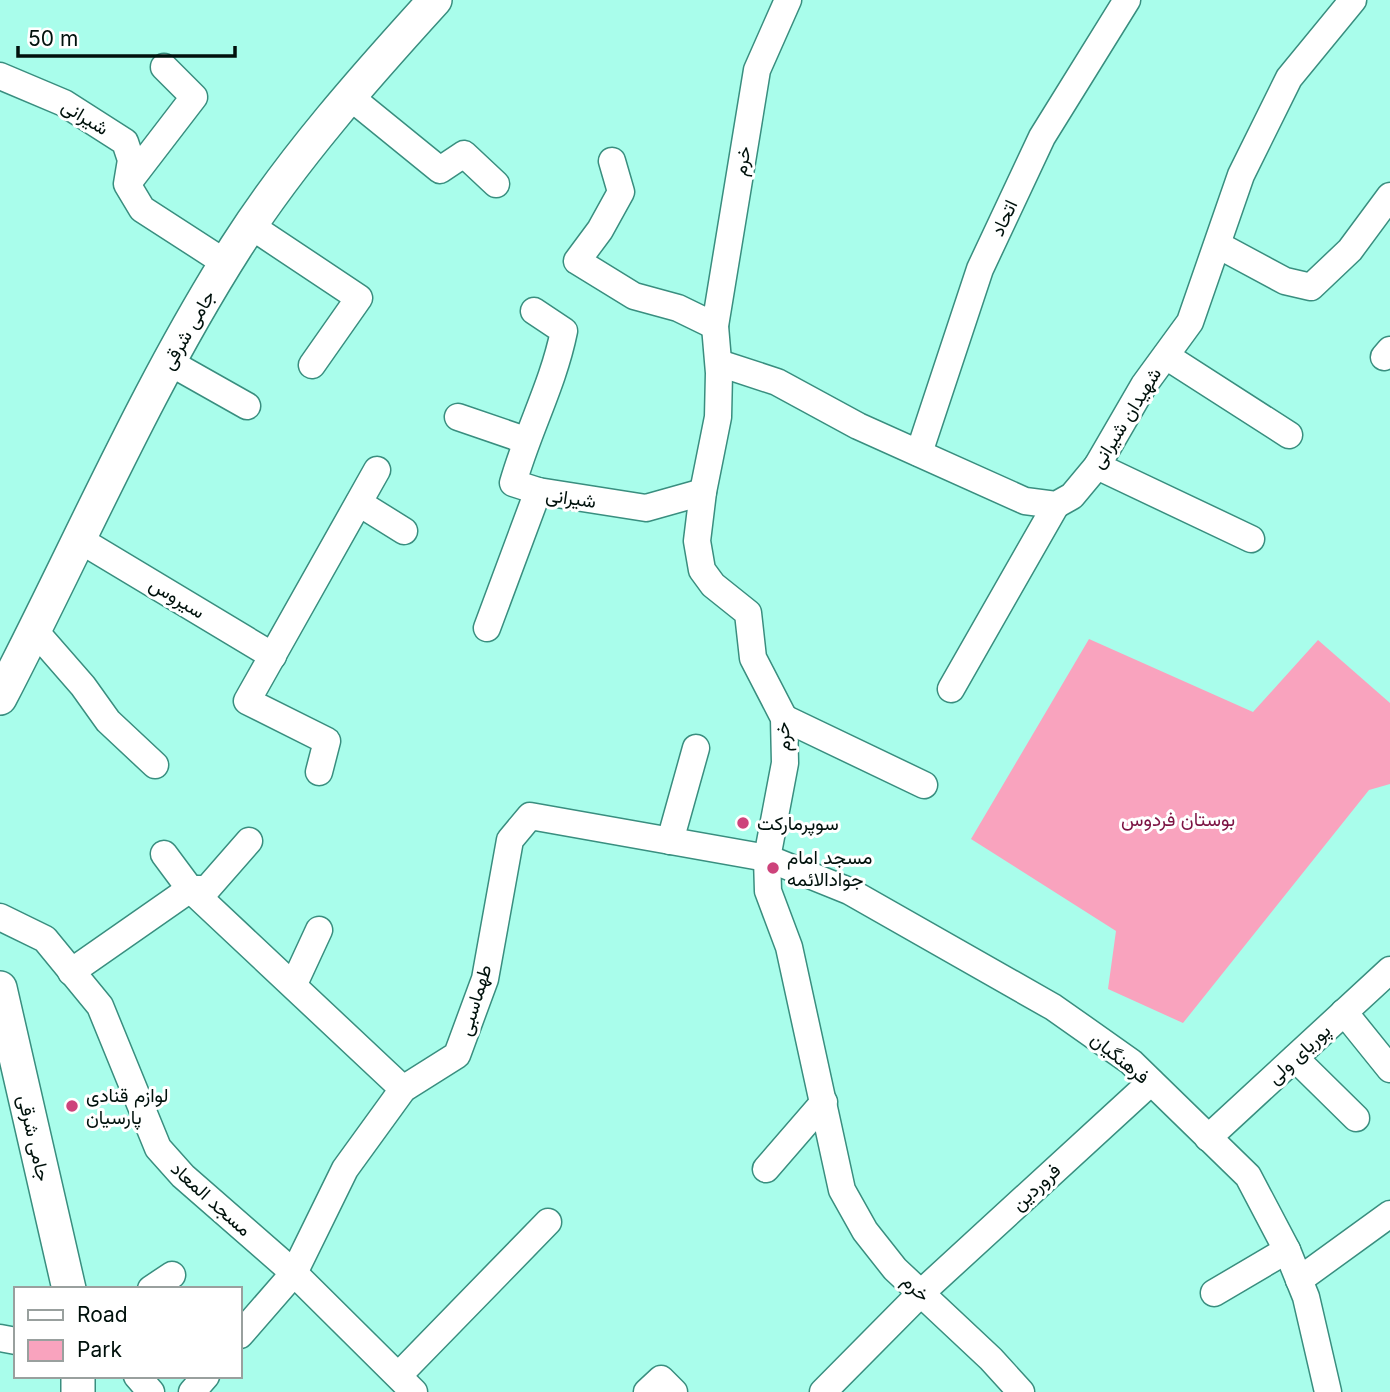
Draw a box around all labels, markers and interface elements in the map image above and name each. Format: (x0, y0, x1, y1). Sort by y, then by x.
scale bar (18, 14, 234, 58)
text: 50 m (28, 26, 78, 51)
street label: شیرانی (57, 94, 113, 140)
street label: خرم (728, 144, 757, 178)
street label: اتحاد (986, 196, 1022, 240)
street label: جامی شرقی (156, 286, 220, 374)
street label: شهیدان شیرانی (1086, 363, 1166, 473)
street label: شیرانی (544, 483, 598, 513)
street label: سیروس (145, 573, 209, 623)
street label: خرم (770, 721, 797, 753)
park label: بوستان فردوس (1121, 808, 1235, 831)
place label: سوپرمارکت (757, 812, 839, 837)
marker: سوپرمارکت (735, 815, 751, 831)
place label: مسجد امام جوادالائمه (787, 846, 872, 891)
marker: مسجد امام جوادالائمه (765, 860, 781, 876)
street label: طهماسبی (453, 962, 497, 1038)
street label: پوریای ولی (1263, 1019, 1337, 1090)
street label: فرهنگیان (1086, 1027, 1154, 1089)
place label: لوازم قنادی پارسیان (86, 1084, 169, 1131)
street label: جامی شرقی (13, 1093, 55, 1183)
marker: لوازم قنادی پارسیان (64, 1098, 80, 1114)
street label: مسجد المعاد (166, 1157, 256, 1241)
street label: فروردین (1007, 1159, 1065, 1215)
street label: خرم (897, 1269, 935, 1307)
legend (14, 1287, 242, 1378)
text: Road (77, 1302, 128, 1327)
text: Park (77, 1337, 122, 1362)

